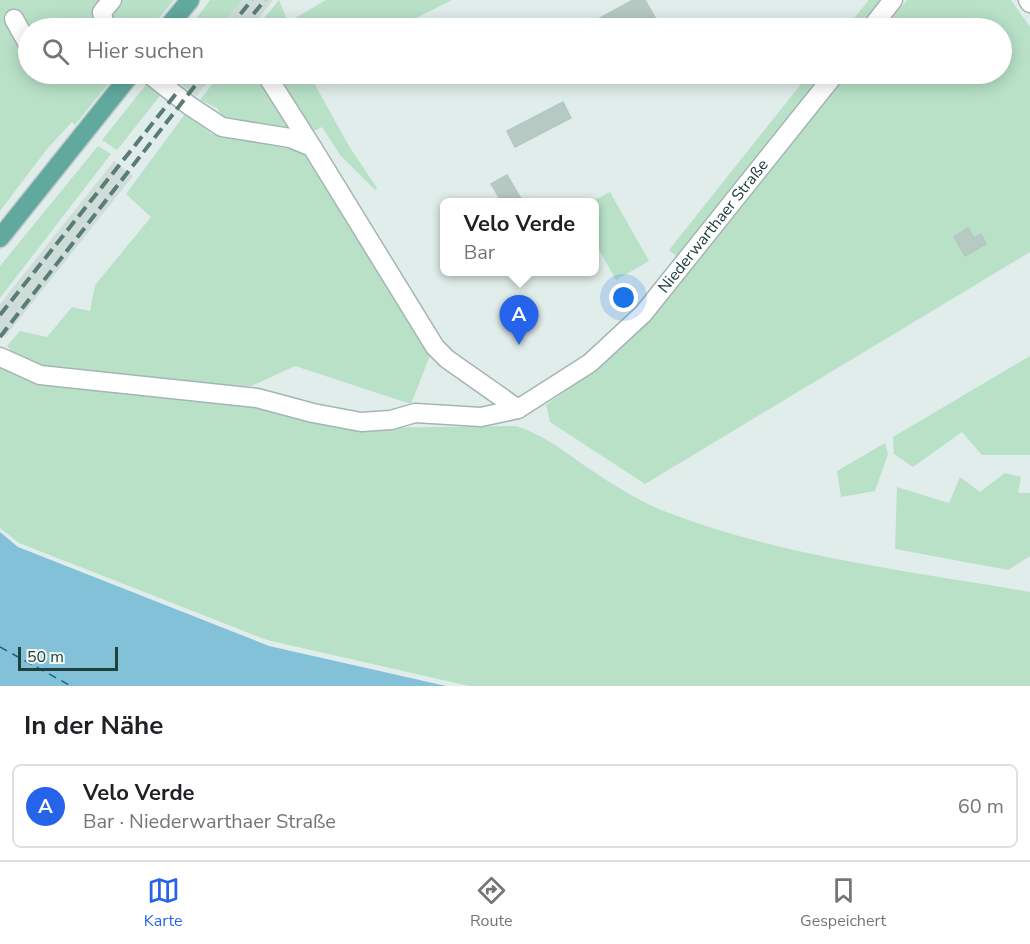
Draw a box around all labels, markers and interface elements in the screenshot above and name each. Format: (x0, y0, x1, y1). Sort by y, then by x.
search box (18, 18, 1012, 84)
icon: search (39, 35, 72, 68)
text: Hier suchen (87, 36, 204, 66)
street label: Niederwarthaer Straße (653, 155, 774, 298)
popup (440, 198, 599, 276)
text: Velo Verde (464, 209, 575, 239)
text: Bar (464, 239, 495, 266)
your location (609, 283, 638, 312)
pin: A (500, 296, 538, 345)
scale bar (18, 644, 118, 672)
text: 50 m (27, 646, 64, 668)
text: In der Nähe (24, 708, 163, 743)
text: Velo Verde (83, 778, 195, 808)
text: A (38, 793, 53, 820)
text: 60 m (958, 793, 1004, 820)
text: Bar · Niederwarthaer Straße (83, 808, 336, 835)
tab: Karte (144, 874, 182, 932)
tab: Route (470, 874, 512, 932)
tab: Gespeichert (800, 874, 886, 932)

